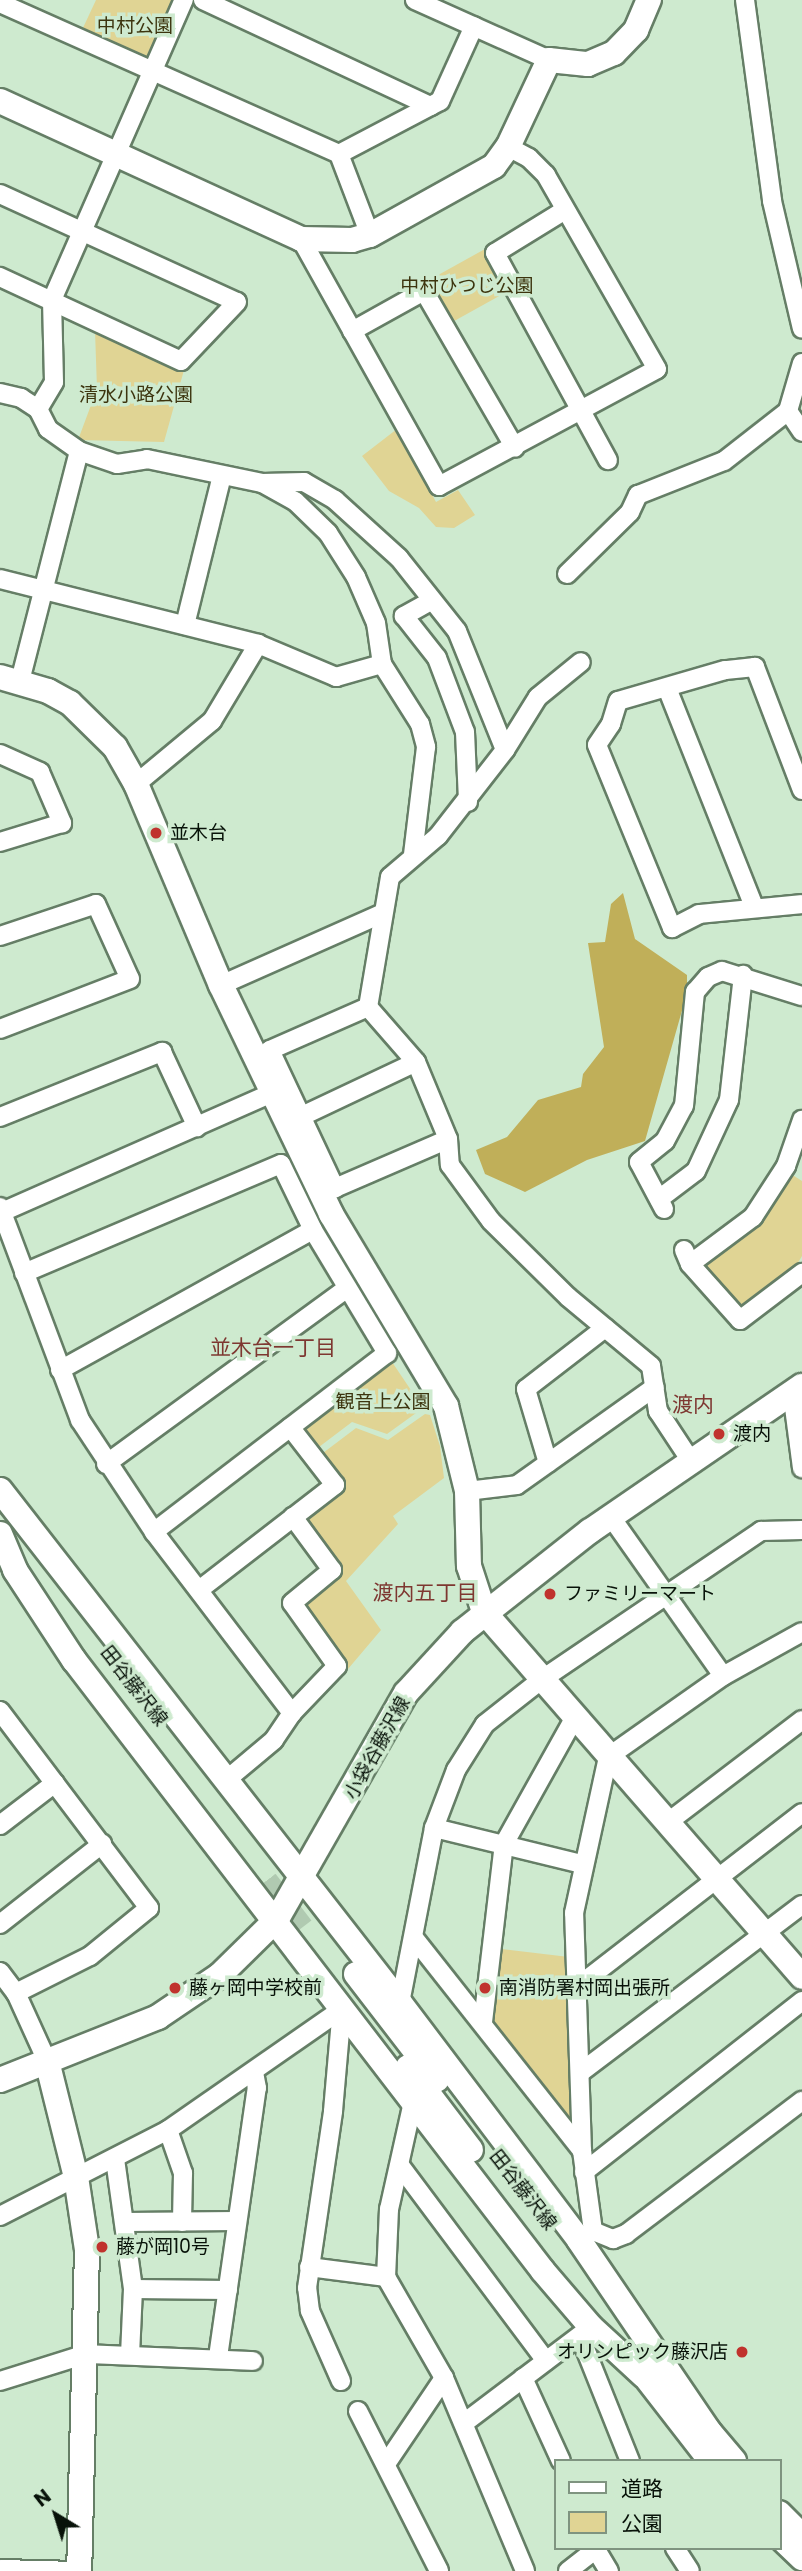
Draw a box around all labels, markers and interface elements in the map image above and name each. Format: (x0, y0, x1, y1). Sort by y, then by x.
park label: 中村公園 (97, 15, 173, 37)
park label: 中村ひつじ公園 (401, 275, 533, 297)
park label: 清水小路公園 (79, 384, 193, 406)
place label: 並木台 (170, 822, 227, 844)
marker: 並木台 (148, 825, 164, 841)
district label: 並木台一丁目 (210, 1335, 336, 1361)
park label: 観音上公園 (336, 1391, 430, 1413)
district label: 渡内 (672, 1392, 714, 1418)
place label: 渡内 (733, 1423, 771, 1445)
marker: 渡内 (711, 1426, 727, 1442)
district label: 渡内五丁目 (373, 1580, 477, 1606)
place label: ファミリーマート (564, 1583, 716, 1605)
marker: ファミリーマート (542, 1586, 558, 1602)
street label: 田谷藤沢線 (96, 1642, 172, 1730)
street label: 小袋谷藤沢線 (339, 1693, 415, 1803)
place label: 藤ヶ岡中学校前 (189, 1977, 322, 1999)
place label: 南消防署村岡出張所 (499, 1977, 670, 1999)
marker: 藤ヶ岡中学校前 (167, 1980, 183, 1996)
marker: 南消防署村岡出張所 (477, 1980, 493, 1996)
street label: 田谷藤沢線 (485, 2146, 561, 2234)
place label: 藤が岡10号 (116, 2236, 210, 2258)
marker: 藤が岡10号 (94, 2239, 110, 2255)
place label: オリンピック藤沢店 (557, 2341, 728, 2363)
marker: オリンピック藤沢店 (734, 2344, 750, 2360)
legend (554, 2459, 781, 2550)
text: 道路 (621, 2474, 663, 2503)
north arrow (21, 2480, 91, 2550)
text: N (29, 2483, 57, 2513)
text: 公園 (621, 2509, 663, 2538)

